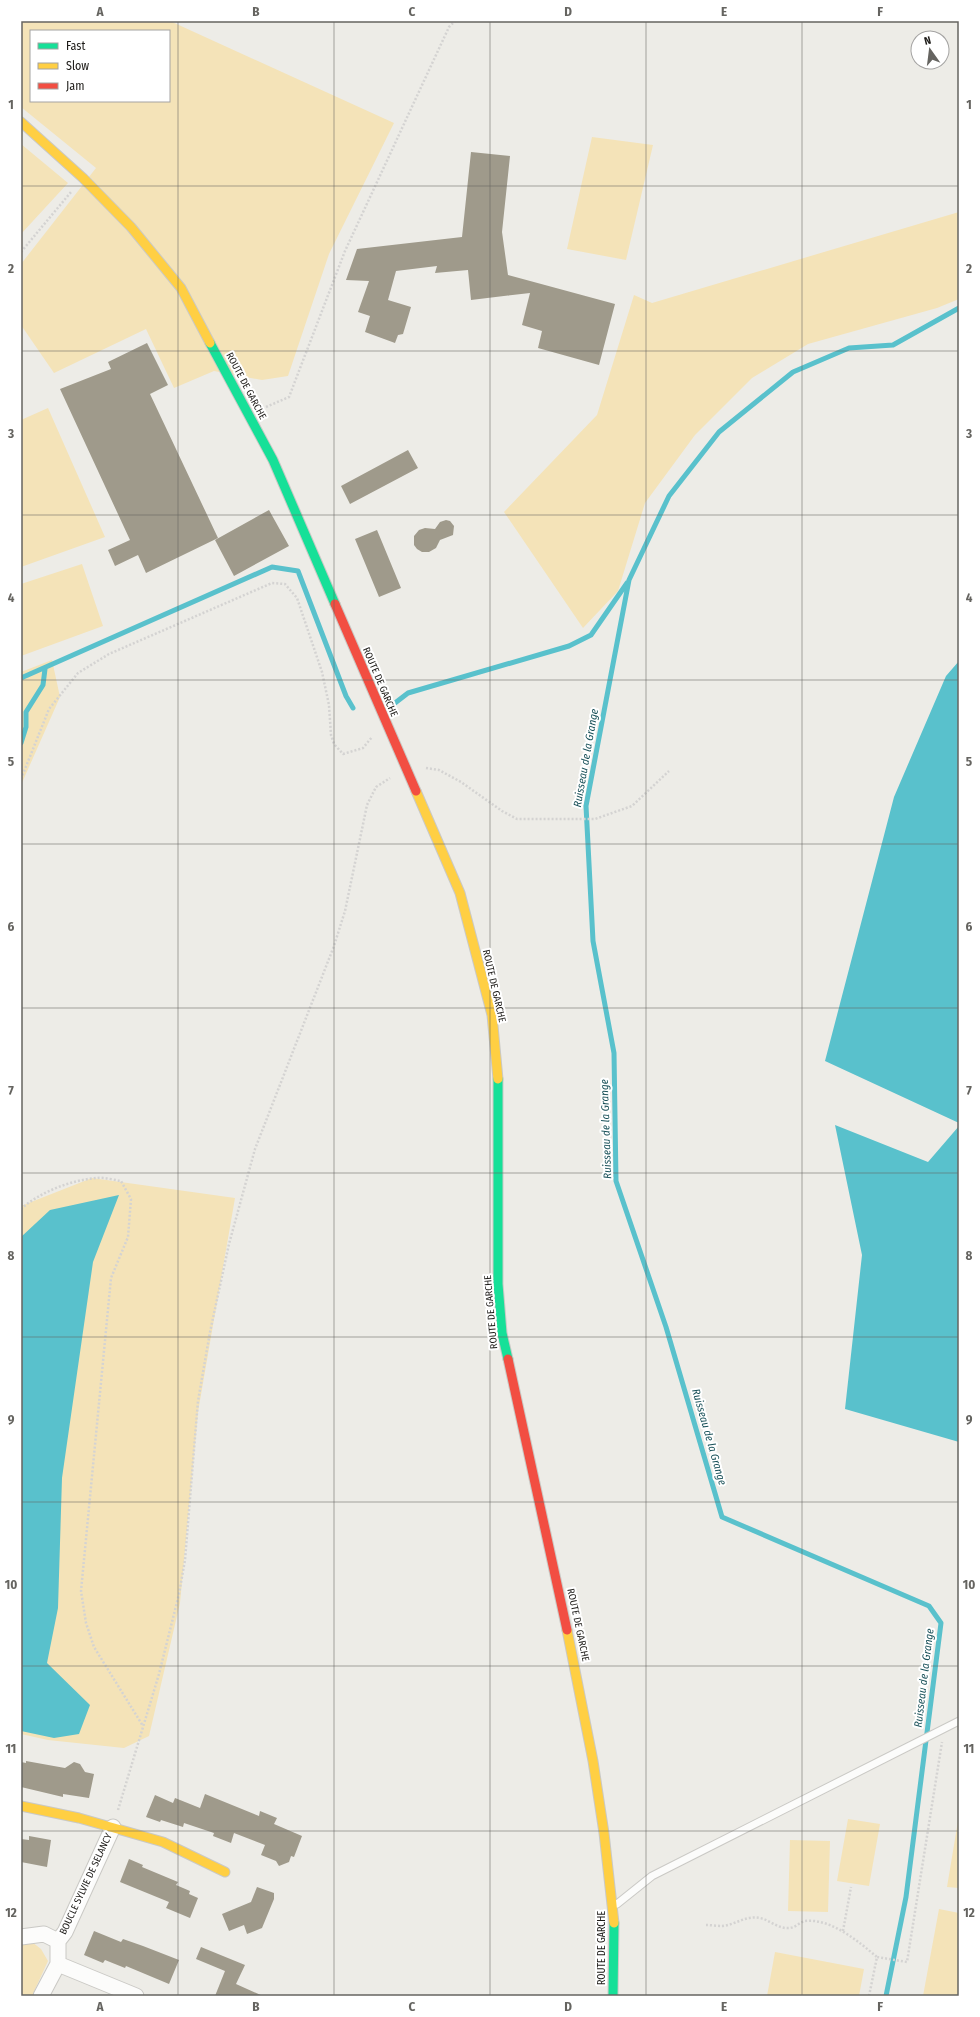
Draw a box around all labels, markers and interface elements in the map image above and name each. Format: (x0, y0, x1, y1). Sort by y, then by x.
text: A (95, 4, 104, 19)
text: B (252, 4, 260, 19)
text: C (409, 4, 416, 19)
text: D (564, 4, 572, 19)
text: E (721, 4, 727, 19)
text: F (877, 4, 883, 19)
legend (30, 30, 170, 102)
north arrow (910, 30, 950, 70)
text: N (923, 34, 932, 48)
text: Fast (66, 39, 85, 53)
text: Slow (66, 59, 89, 73)
text: Jam (66, 79, 84, 93)
text: 1 (8, 97, 14, 112)
text: 1 (966, 97, 972, 112)
text: 2 (7, 261, 14, 276)
text: 2 (965, 261, 972, 276)
street label: ROUTE DE GARCHE (223, 350, 269, 422)
text: 3 (7, 426, 14, 441)
text: 3 (965, 426, 972, 441)
text: 4 (8, 590, 15, 605)
text: 4 (966, 590, 973, 605)
street label: ROUTE DE GARCHE (360, 645, 400, 719)
water label: Ruisseau de la Grange (571, 708, 601, 808)
text: 5 (8, 754, 14, 769)
text: 5 (966, 754, 972, 769)
text: 6 (8, 919, 15, 934)
text: 6 (966, 919, 973, 934)
street label: ROUTE DE GARCHE (480, 948, 508, 1024)
water label: Ruisseau de la Grange (598, 1079, 614, 1179)
text: 7 (8, 1083, 14, 1098)
text: 7 (966, 1083, 972, 1098)
text: 8 (8, 1248, 15, 1263)
text: 8 (966, 1248, 973, 1263)
street label: ROUTE DE GARCHE (482, 1274, 500, 1349)
water label: Ruisseau de la Grange (689, 1387, 729, 1487)
text: 9 (8, 1412, 15, 1427)
text: 9 (966, 1412, 973, 1427)
text: 10 (5, 1577, 17, 1592)
text: 10 (963, 1577, 975, 1592)
street label: ROUTE DE GARCHE (564, 1587, 592, 1663)
water label: Ruisseau de la Grange (911, 1628, 937, 1728)
text: 11 (6, 1741, 16, 1756)
text: 11 (964, 1741, 974, 1756)
street label: BOUCLE SYLVIE DE SELANCY (57, 1831, 115, 1937)
text: 12 (5, 1905, 17, 1920)
text: 12 (963, 1905, 975, 1920)
street label: ROUTE DE GARCHE (596, 1911, 608, 1985)
text: A (95, 1999, 104, 2014)
text: B (252, 1999, 260, 2014)
text: C (409, 1999, 416, 2014)
text: D (564, 1999, 572, 2014)
text: E (721, 1999, 727, 2014)
text: F (877, 1999, 883, 2014)

